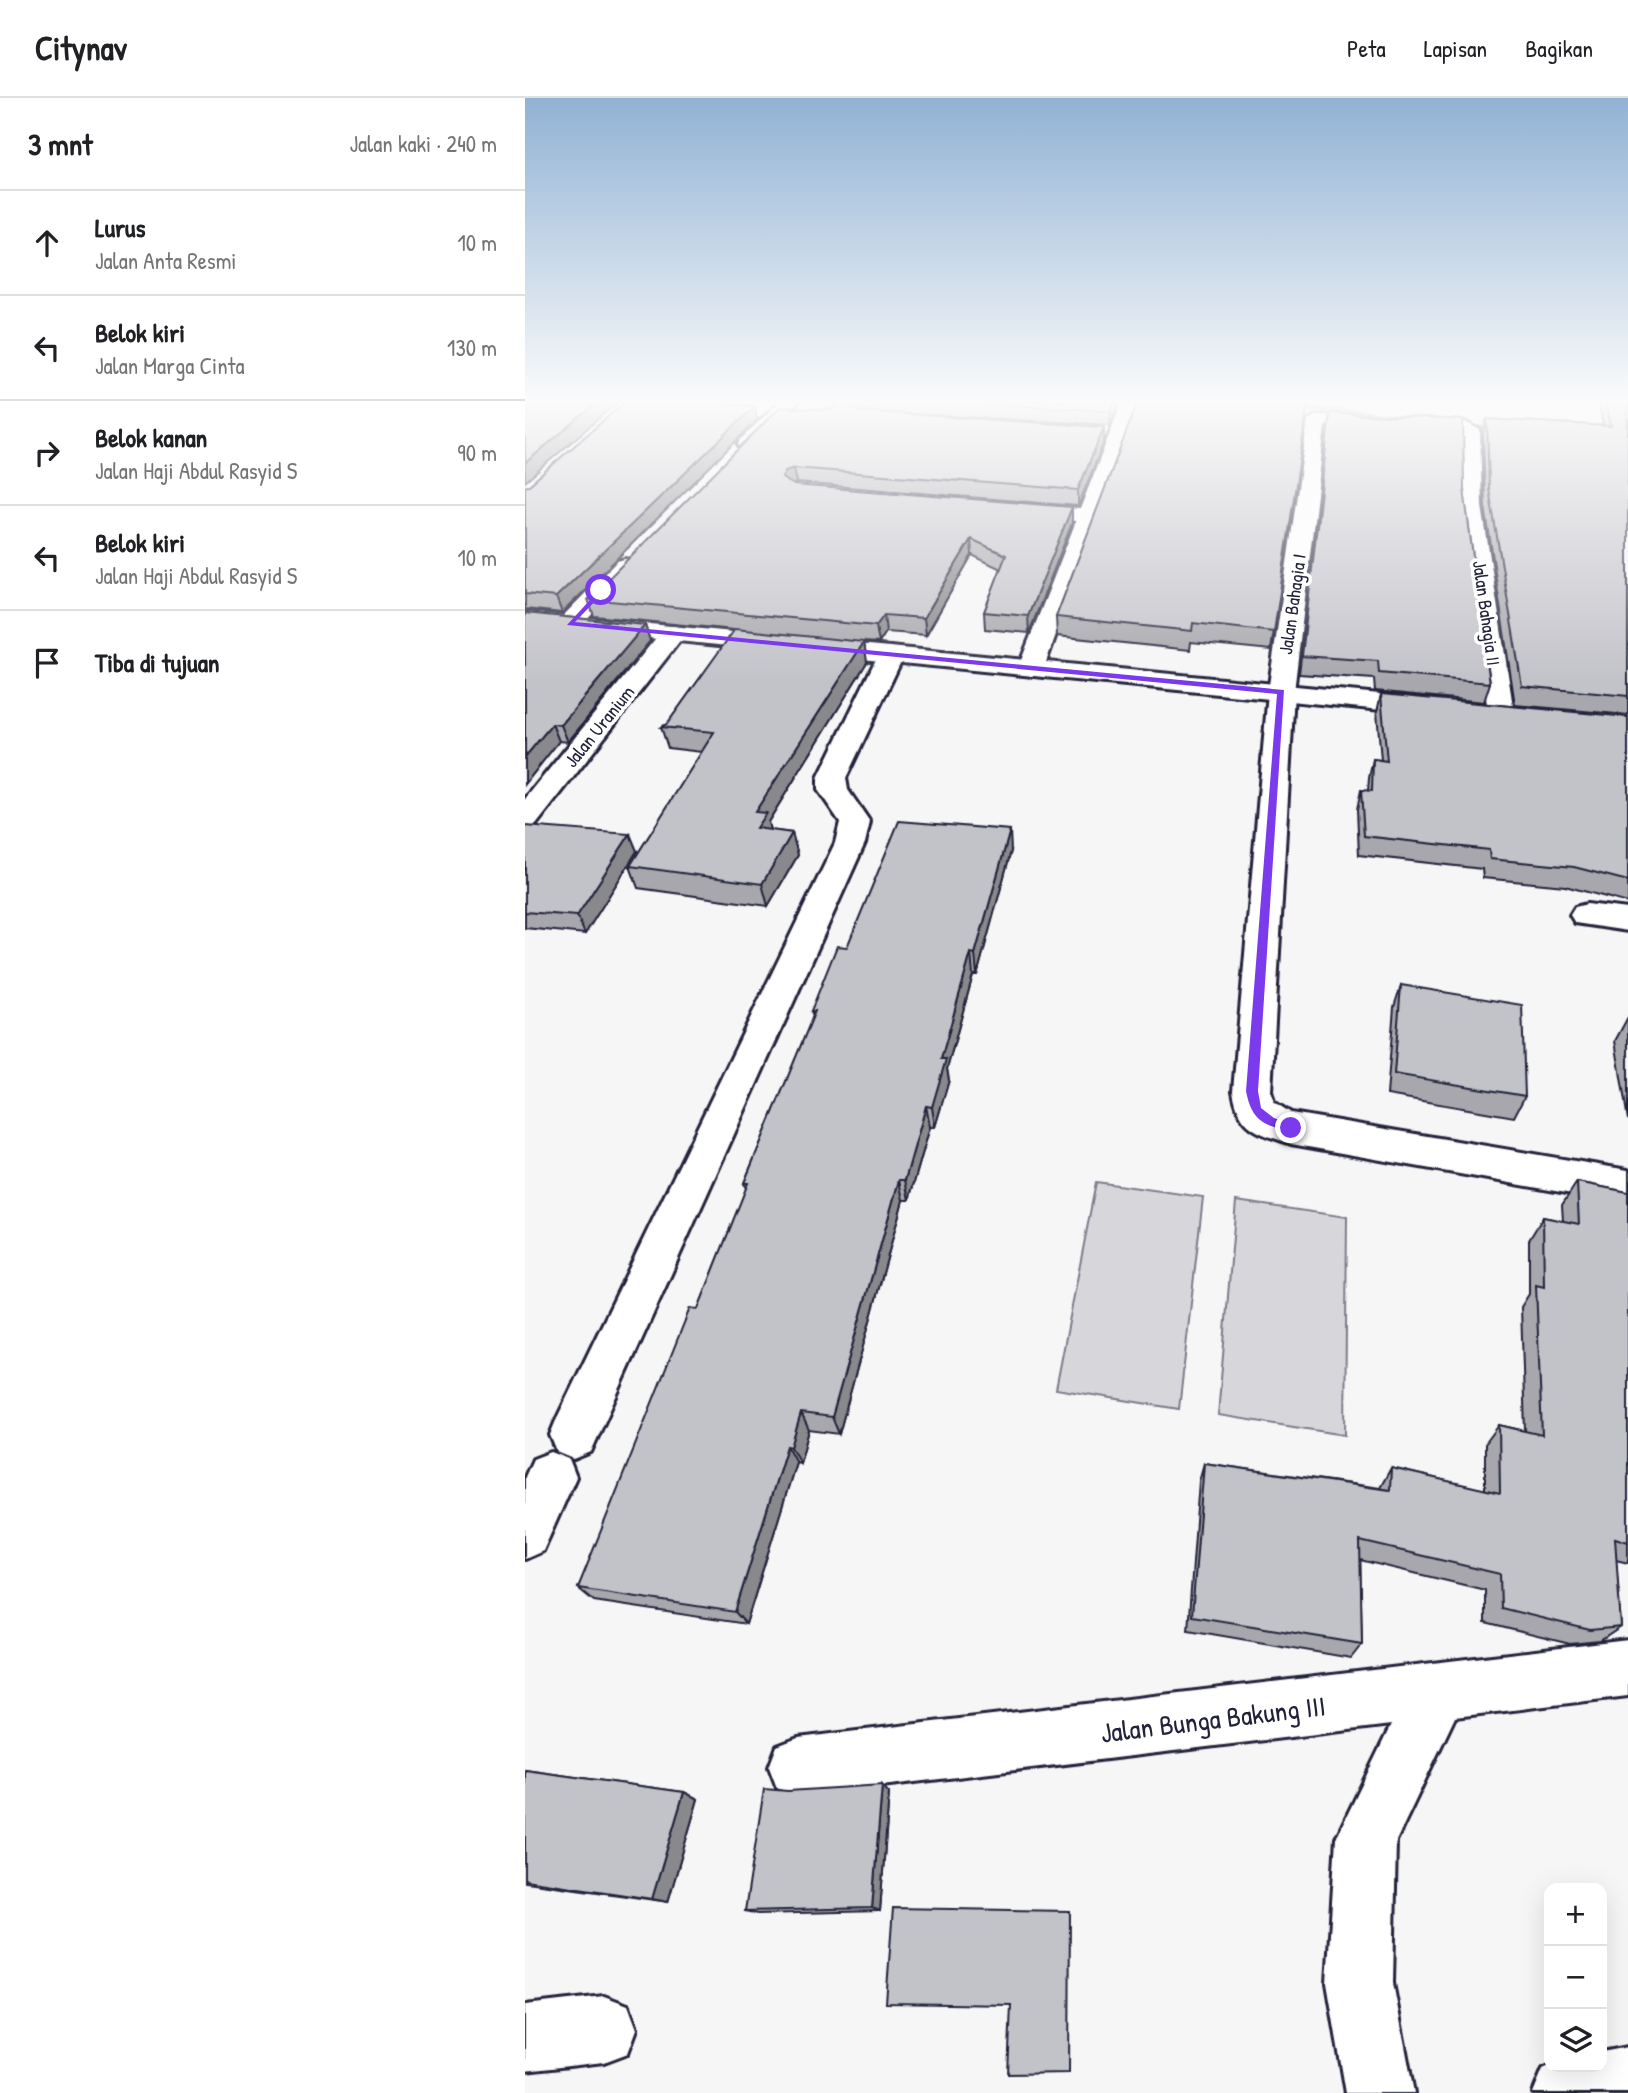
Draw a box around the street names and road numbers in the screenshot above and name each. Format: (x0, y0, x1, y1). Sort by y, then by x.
street label: Jalan Bahagia I (1272, 552, 1312, 656)
street label: Jalan Bahagia II (1467, 559, 1507, 667)
street label: Jalan Uranium (558, 679, 640, 772)
street label: Jalan Bunga Bakung III (1098, 1686, 1328, 1752)

